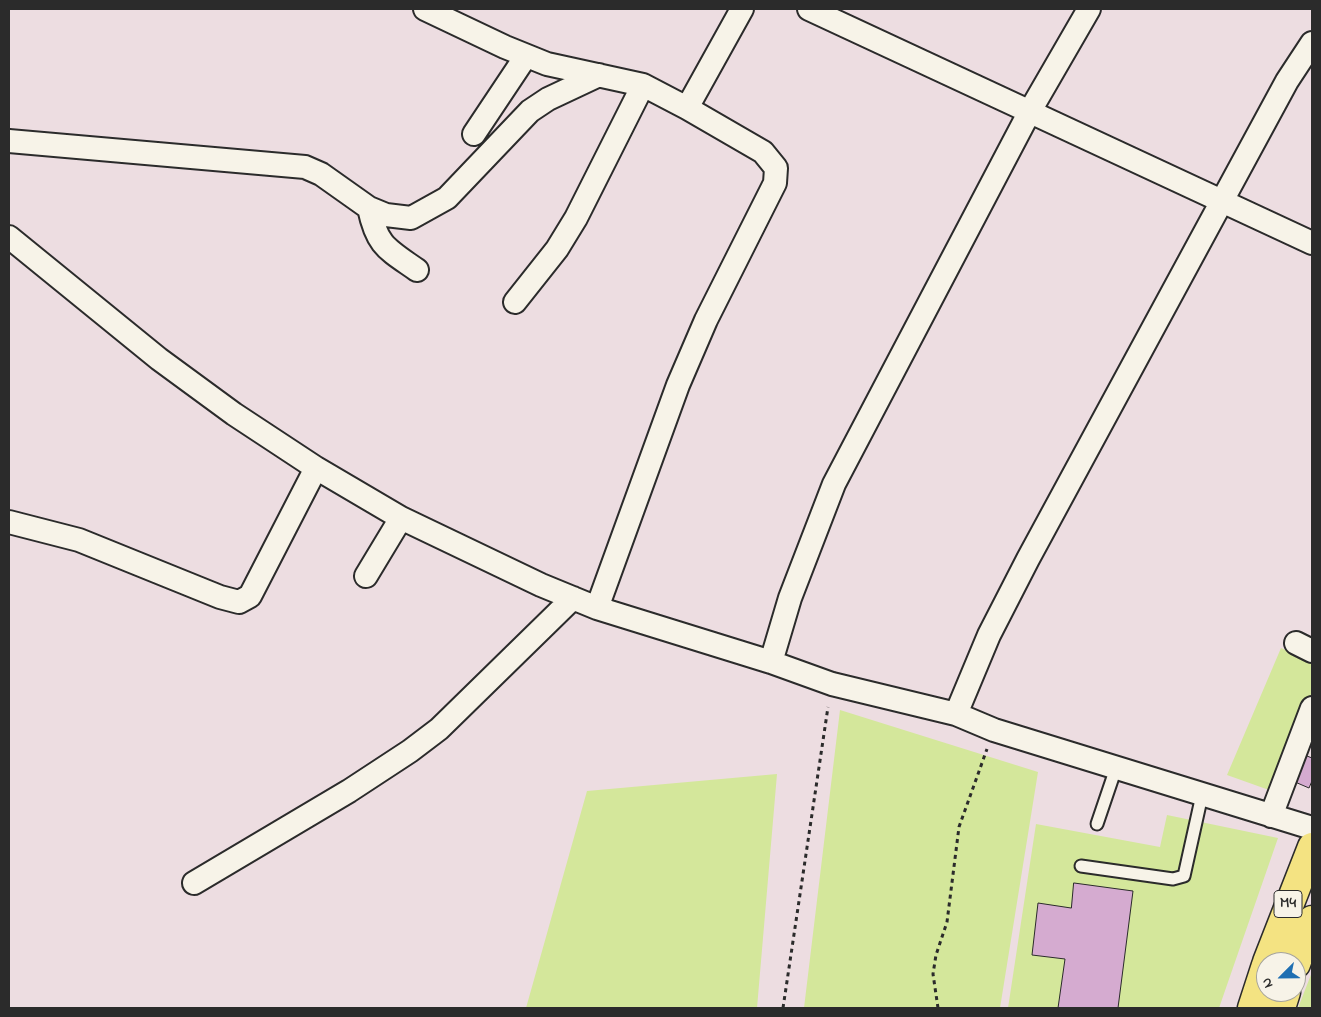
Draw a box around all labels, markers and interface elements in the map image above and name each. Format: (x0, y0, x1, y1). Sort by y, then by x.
road number: M4 (1274, 891, 1302, 918)
north arrow (1256, 952, 1306, 1002)
text: N (1256, 974, 1279, 991)

